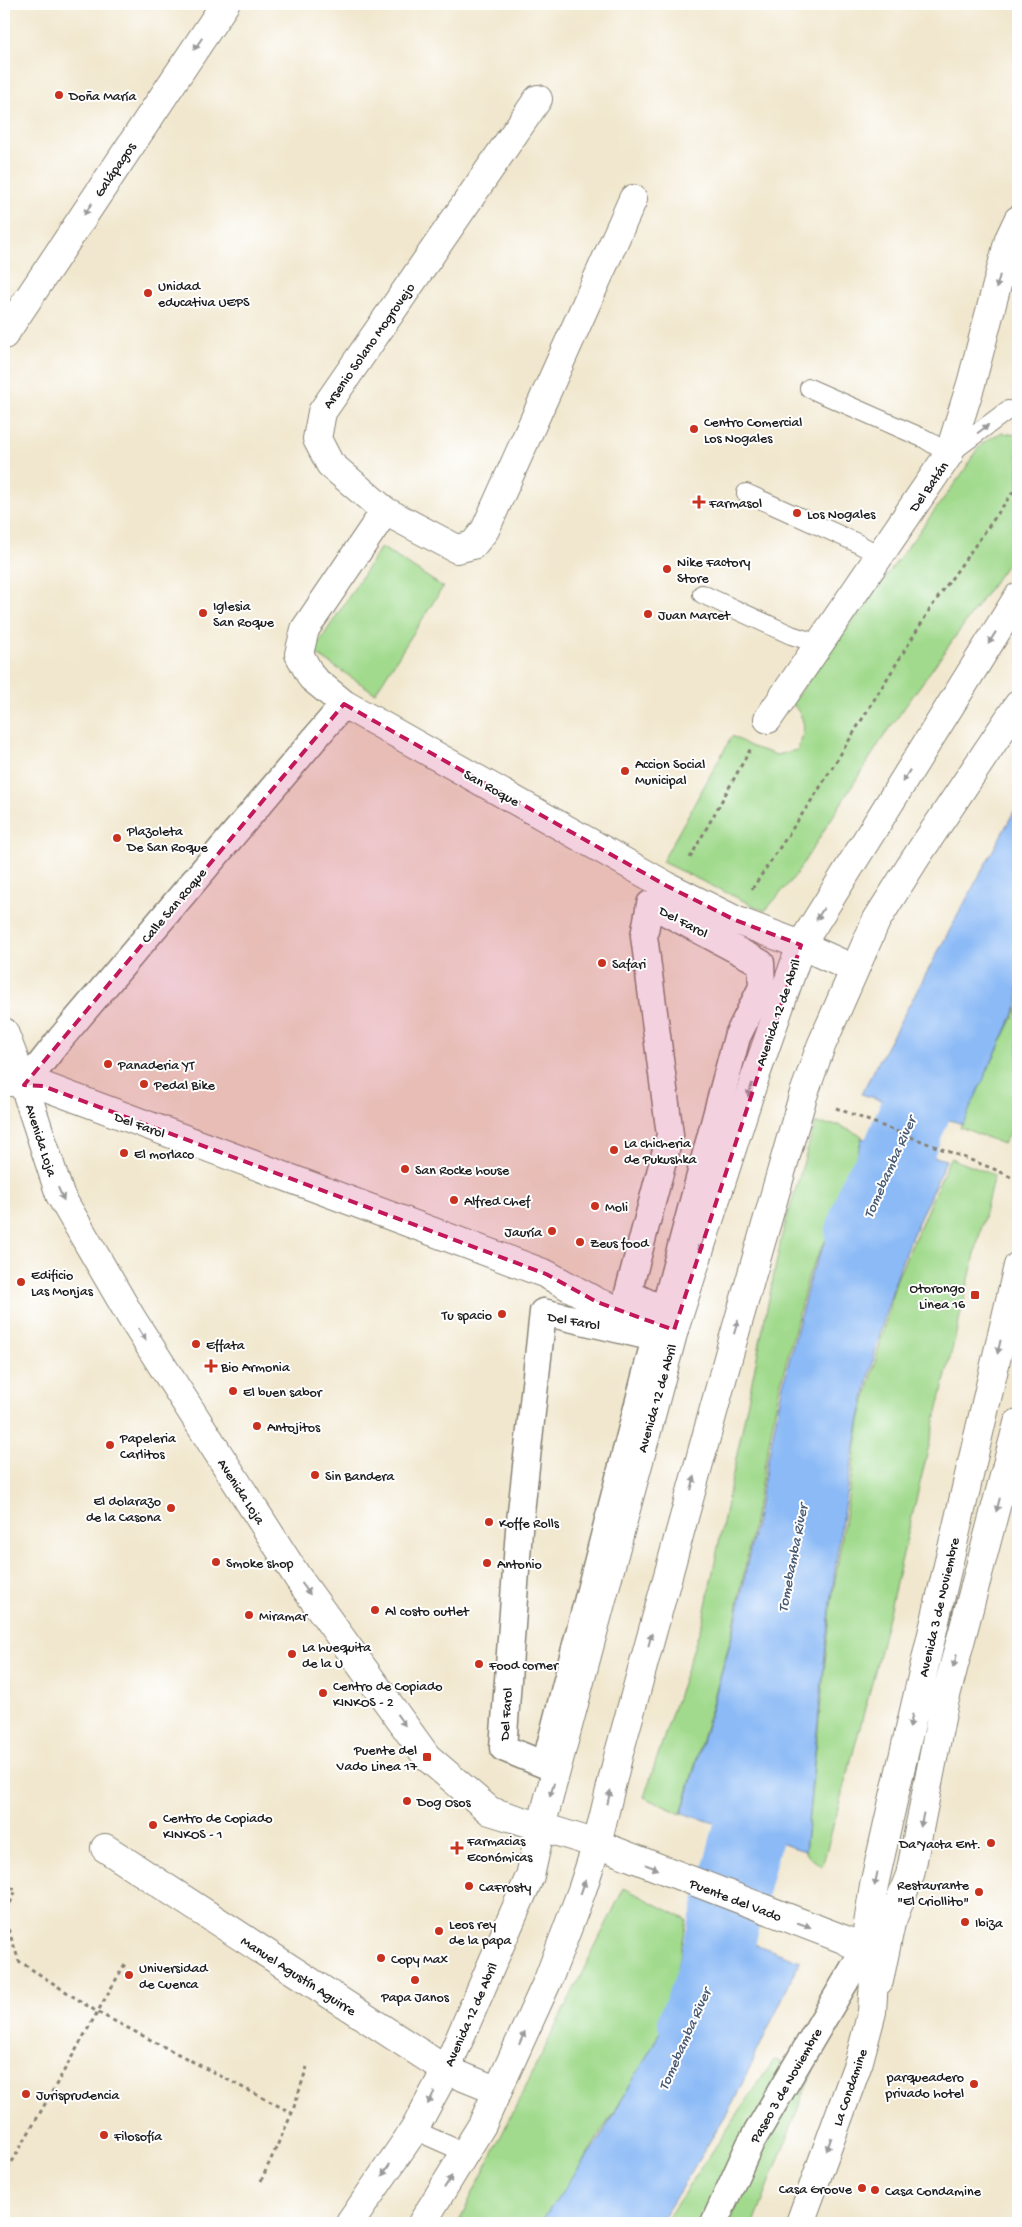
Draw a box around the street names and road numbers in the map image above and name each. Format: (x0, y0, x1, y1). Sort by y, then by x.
street label: Galápagos (92, 139, 141, 201)
street label: Arsenio Solano Mogrovejo (320, 280, 420, 413)
street label: Del Batán (906, 459, 954, 517)
street label: San Roque (460, 767, 522, 812)
street label: Calle San Roque (138, 865, 212, 948)
street label: Del Farol (655, 903, 710, 943)
street label: Avenida 12 de Abril (753, 957, 806, 1069)
street label: Avenida Loja (20, 1103, 60, 1180)
street label: Del Farol (110, 1109, 167, 1143)
street label: Del Farol (545, 1309, 601, 1335)
street label: Avenida 12 de Abril (635, 1343, 682, 1455)
street label: Avenida Loja (212, 1456, 268, 1529)
street label: Avenida 3 de Noviembre (916, 1536, 965, 1679)
street label: Del Farol (497, 1687, 518, 1742)
street label: Puente del Vado (686, 1876, 784, 1927)
street label: Manuel Agustín Aguirre (237, 1933, 359, 2021)
street label: Avenida 12 de Abril (442, 1960, 503, 2070)
street label: Paseo 3 de Noviembre (747, 2025, 827, 2148)
street label: La Condamine (830, 2046, 873, 2129)

